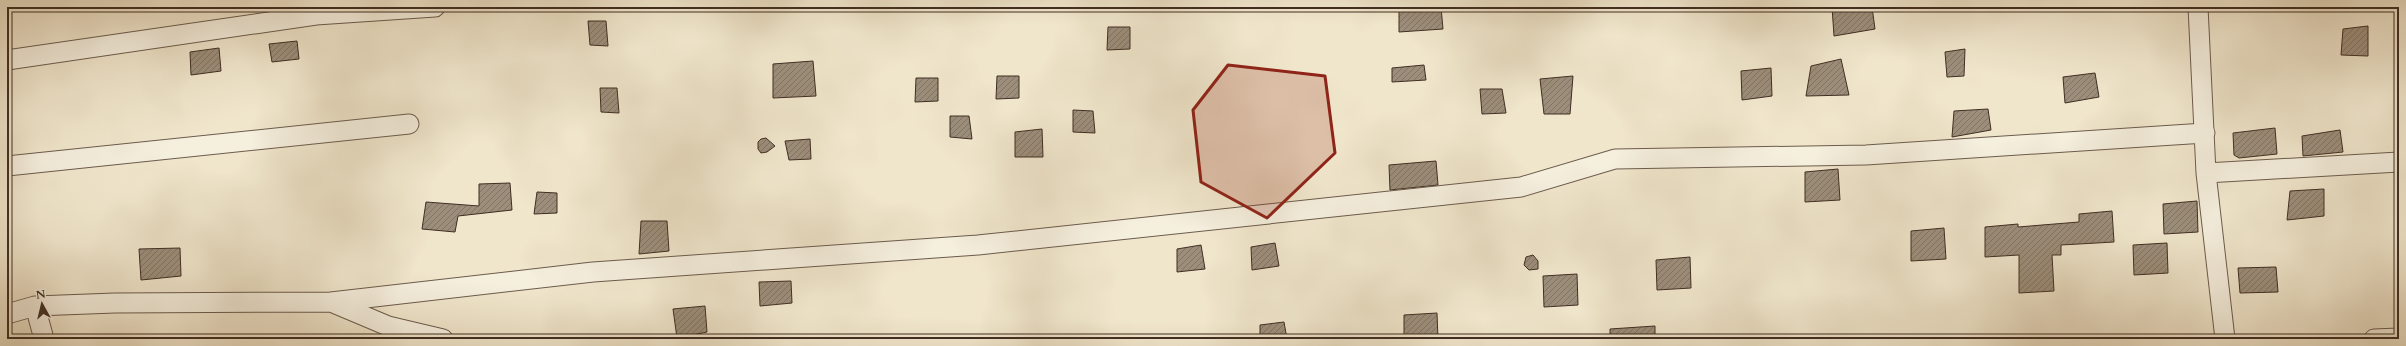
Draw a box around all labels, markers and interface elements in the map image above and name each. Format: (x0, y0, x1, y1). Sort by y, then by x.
north arrow (22, 284, 62, 324)
text: N (35, 286, 47, 303)

